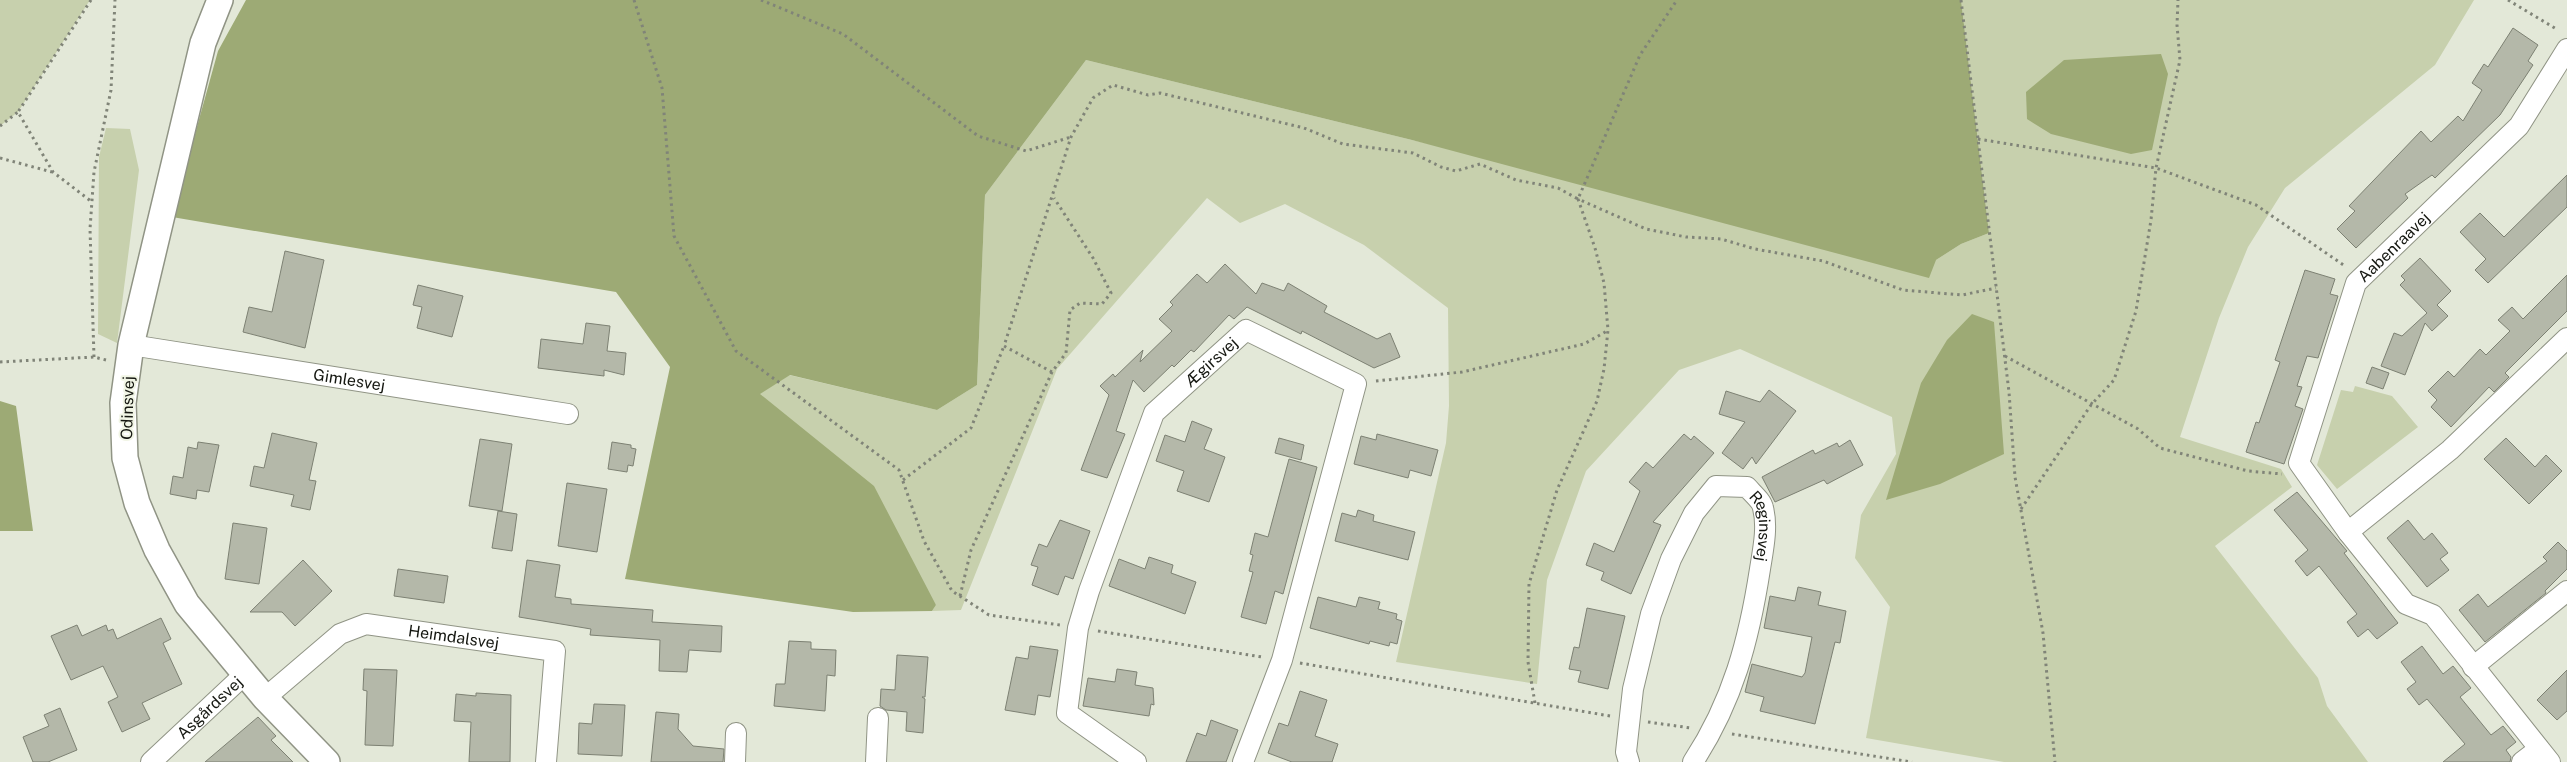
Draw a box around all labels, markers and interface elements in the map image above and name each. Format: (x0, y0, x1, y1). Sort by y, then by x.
street label: Aabenraavej (2354, 208, 2434, 286)
street label: Ægirsvej (1181, 333, 1242, 391)
street label: Gimlesvej (312, 365, 386, 395)
street label: Odinsvej (117, 376, 138, 440)
street label: Reginsvej (1745, 487, 1774, 563)
street label: Heimdalsvej (407, 621, 500, 653)
street label: Asgårdsvej (173, 672, 246, 743)

